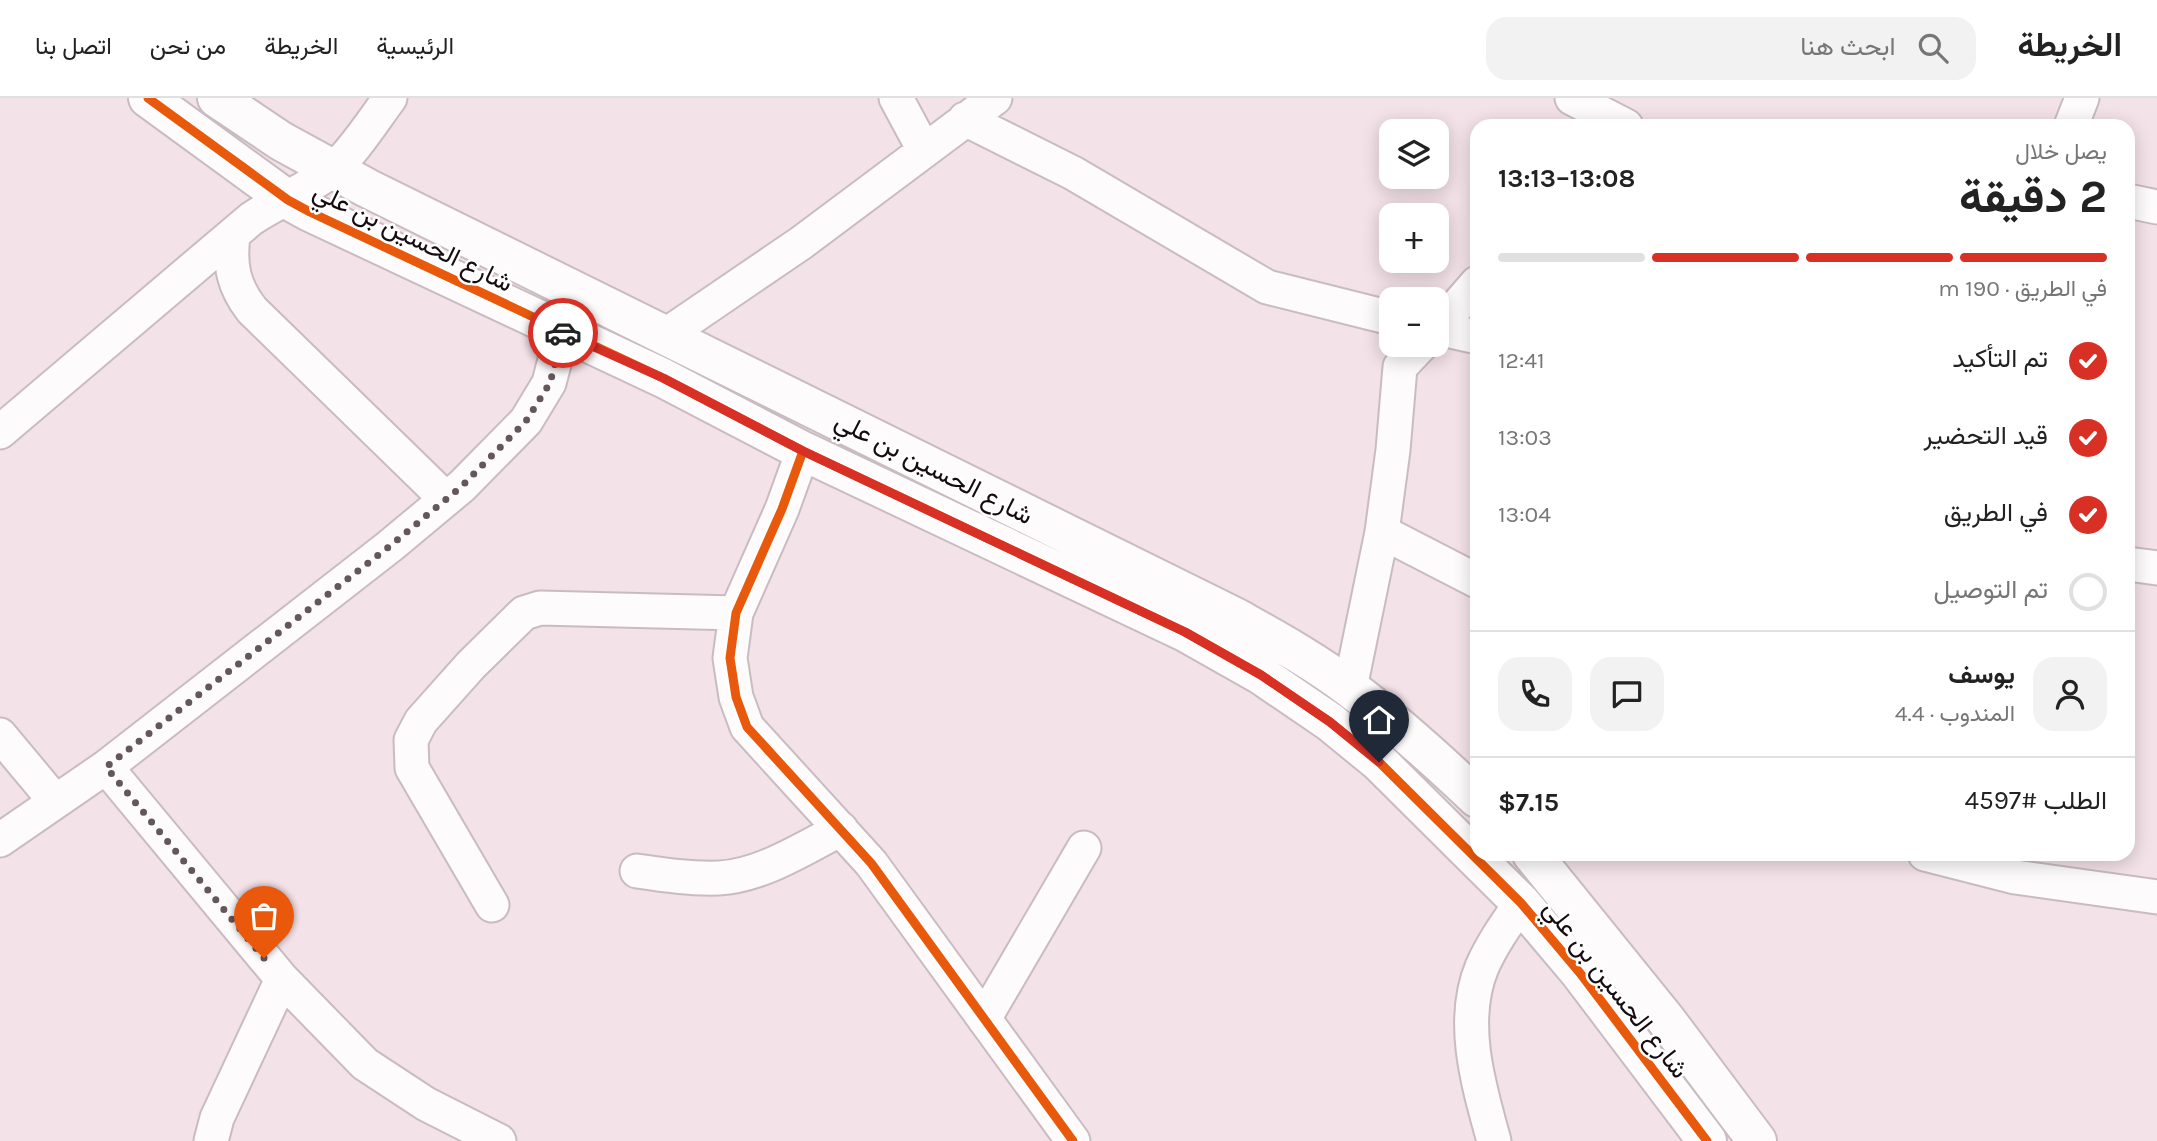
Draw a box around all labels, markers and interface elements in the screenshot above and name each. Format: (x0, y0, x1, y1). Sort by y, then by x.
search box (1486, 17, 1976, 80)
text: الخريطة (2018, 26, 2122, 64)
icon: search (1914, 29, 1952, 67)
text: ابحث هنا (1800, 31, 1896, 62)
text: اتصل بنا (35, 32, 112, 60)
text: من نحن (150, 32, 226, 60)
text: الخريطة (264, 32, 338, 60)
text: الرئيسية (376, 32, 454, 60)
map controls (1379, 119, 1449, 357)
button: layers (1379, 119, 1449, 189)
text: يصل خلال (2015, 138, 2107, 165)
text: 13:08–13:13 (1498, 163, 1635, 194)
text: 2 دقيقة (1959, 170, 2107, 224)
street label: شارع الحسين بن علي (306, 175, 518, 303)
button: + (1379, 203, 1449, 273)
text: في الطريق · 190 m (1938, 275, 2107, 302)
button: − (1379, 287, 1449, 357)
courier (528, 298, 598, 368)
icon: car (544, 314, 582, 352)
icon: check (2069, 342, 2107, 380)
text: تم التأكيد (1952, 343, 2048, 374)
text: 12:41 (1498, 347, 1545, 374)
street label: شارع الحسين بن علي (827, 405, 1038, 536)
icon: check (2069, 419, 2107, 457)
text: قيد التحضير (1923, 420, 2048, 451)
text: 13:03 (1498, 424, 1552, 451)
icon: check (2069, 496, 2107, 534)
text: في الطريق (1944, 497, 2048, 528)
text: 13:04 (1498, 501, 1551, 528)
text: تم التوصيل (1933, 574, 2048, 605)
button: phone (1498, 657, 1572, 731)
button: chat (1590, 657, 1664, 731)
button: person (2033, 657, 2107, 731)
text: يوسف (1948, 659, 2015, 690)
pin (1349, 690, 1409, 762)
text: المندوب · 4.4 (1895, 700, 2015, 727)
icon: home (1360, 701, 1398, 739)
text: الطلب #4597 (1965, 785, 2107, 816)
text: $7.15 (1498, 787, 1559, 818)
pin (234, 886, 294, 958)
street label: شارع الحسين بن علي (1533, 893, 1695, 1088)
icon: bag (245, 897, 283, 935)

